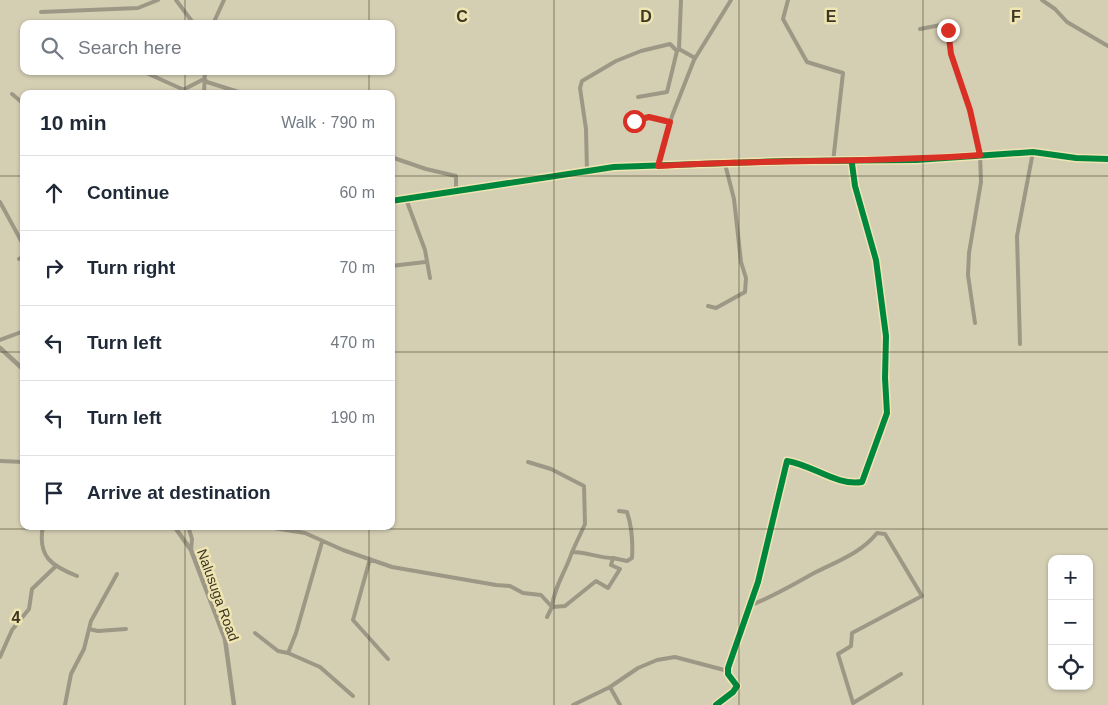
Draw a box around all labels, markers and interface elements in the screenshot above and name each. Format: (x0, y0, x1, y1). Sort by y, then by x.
text: C (456, 8, 468, 25)
text: D (640, 8, 652, 25)
text: E (826, 8, 837, 25)
text: F (1011, 8, 1021, 25)
route end (937, 19, 960, 42)
search box (20, 20, 395, 75)
icon: search (38, 34, 66, 62)
text: Search here (78, 37, 182, 58)
route start (623, 110, 646, 133)
text: 10 min (40, 111, 107, 134)
text: Walk · 790 m (281, 114, 375, 131)
icon: ahead (40, 179, 68, 207)
text: Continue (87, 182, 169, 203)
text: 60 m (339, 184, 375, 201)
icon: right (40, 254, 68, 282)
text: Turn right (87, 257, 175, 278)
text: 70 m (339, 259, 375, 276)
icon: left (40, 329, 68, 357)
text: Turn left (87, 332, 162, 353)
text: 470 m (331, 334, 375, 351)
icon: left (40, 404, 68, 432)
text: Turn left (87, 407, 162, 428)
text: 190 m (331, 409, 375, 426)
icon: arrive (40, 479, 68, 507)
text: Arrive at destination (87, 482, 271, 503)
street label: Nalusuga Road (194, 547, 242, 643)
map controls (1048, 555, 1093, 690)
button: + (1048, 555, 1093, 600)
button: − (1048, 600, 1093, 645)
text: 4 (12, 609, 21, 626)
button: locate (1048, 645, 1093, 690)

